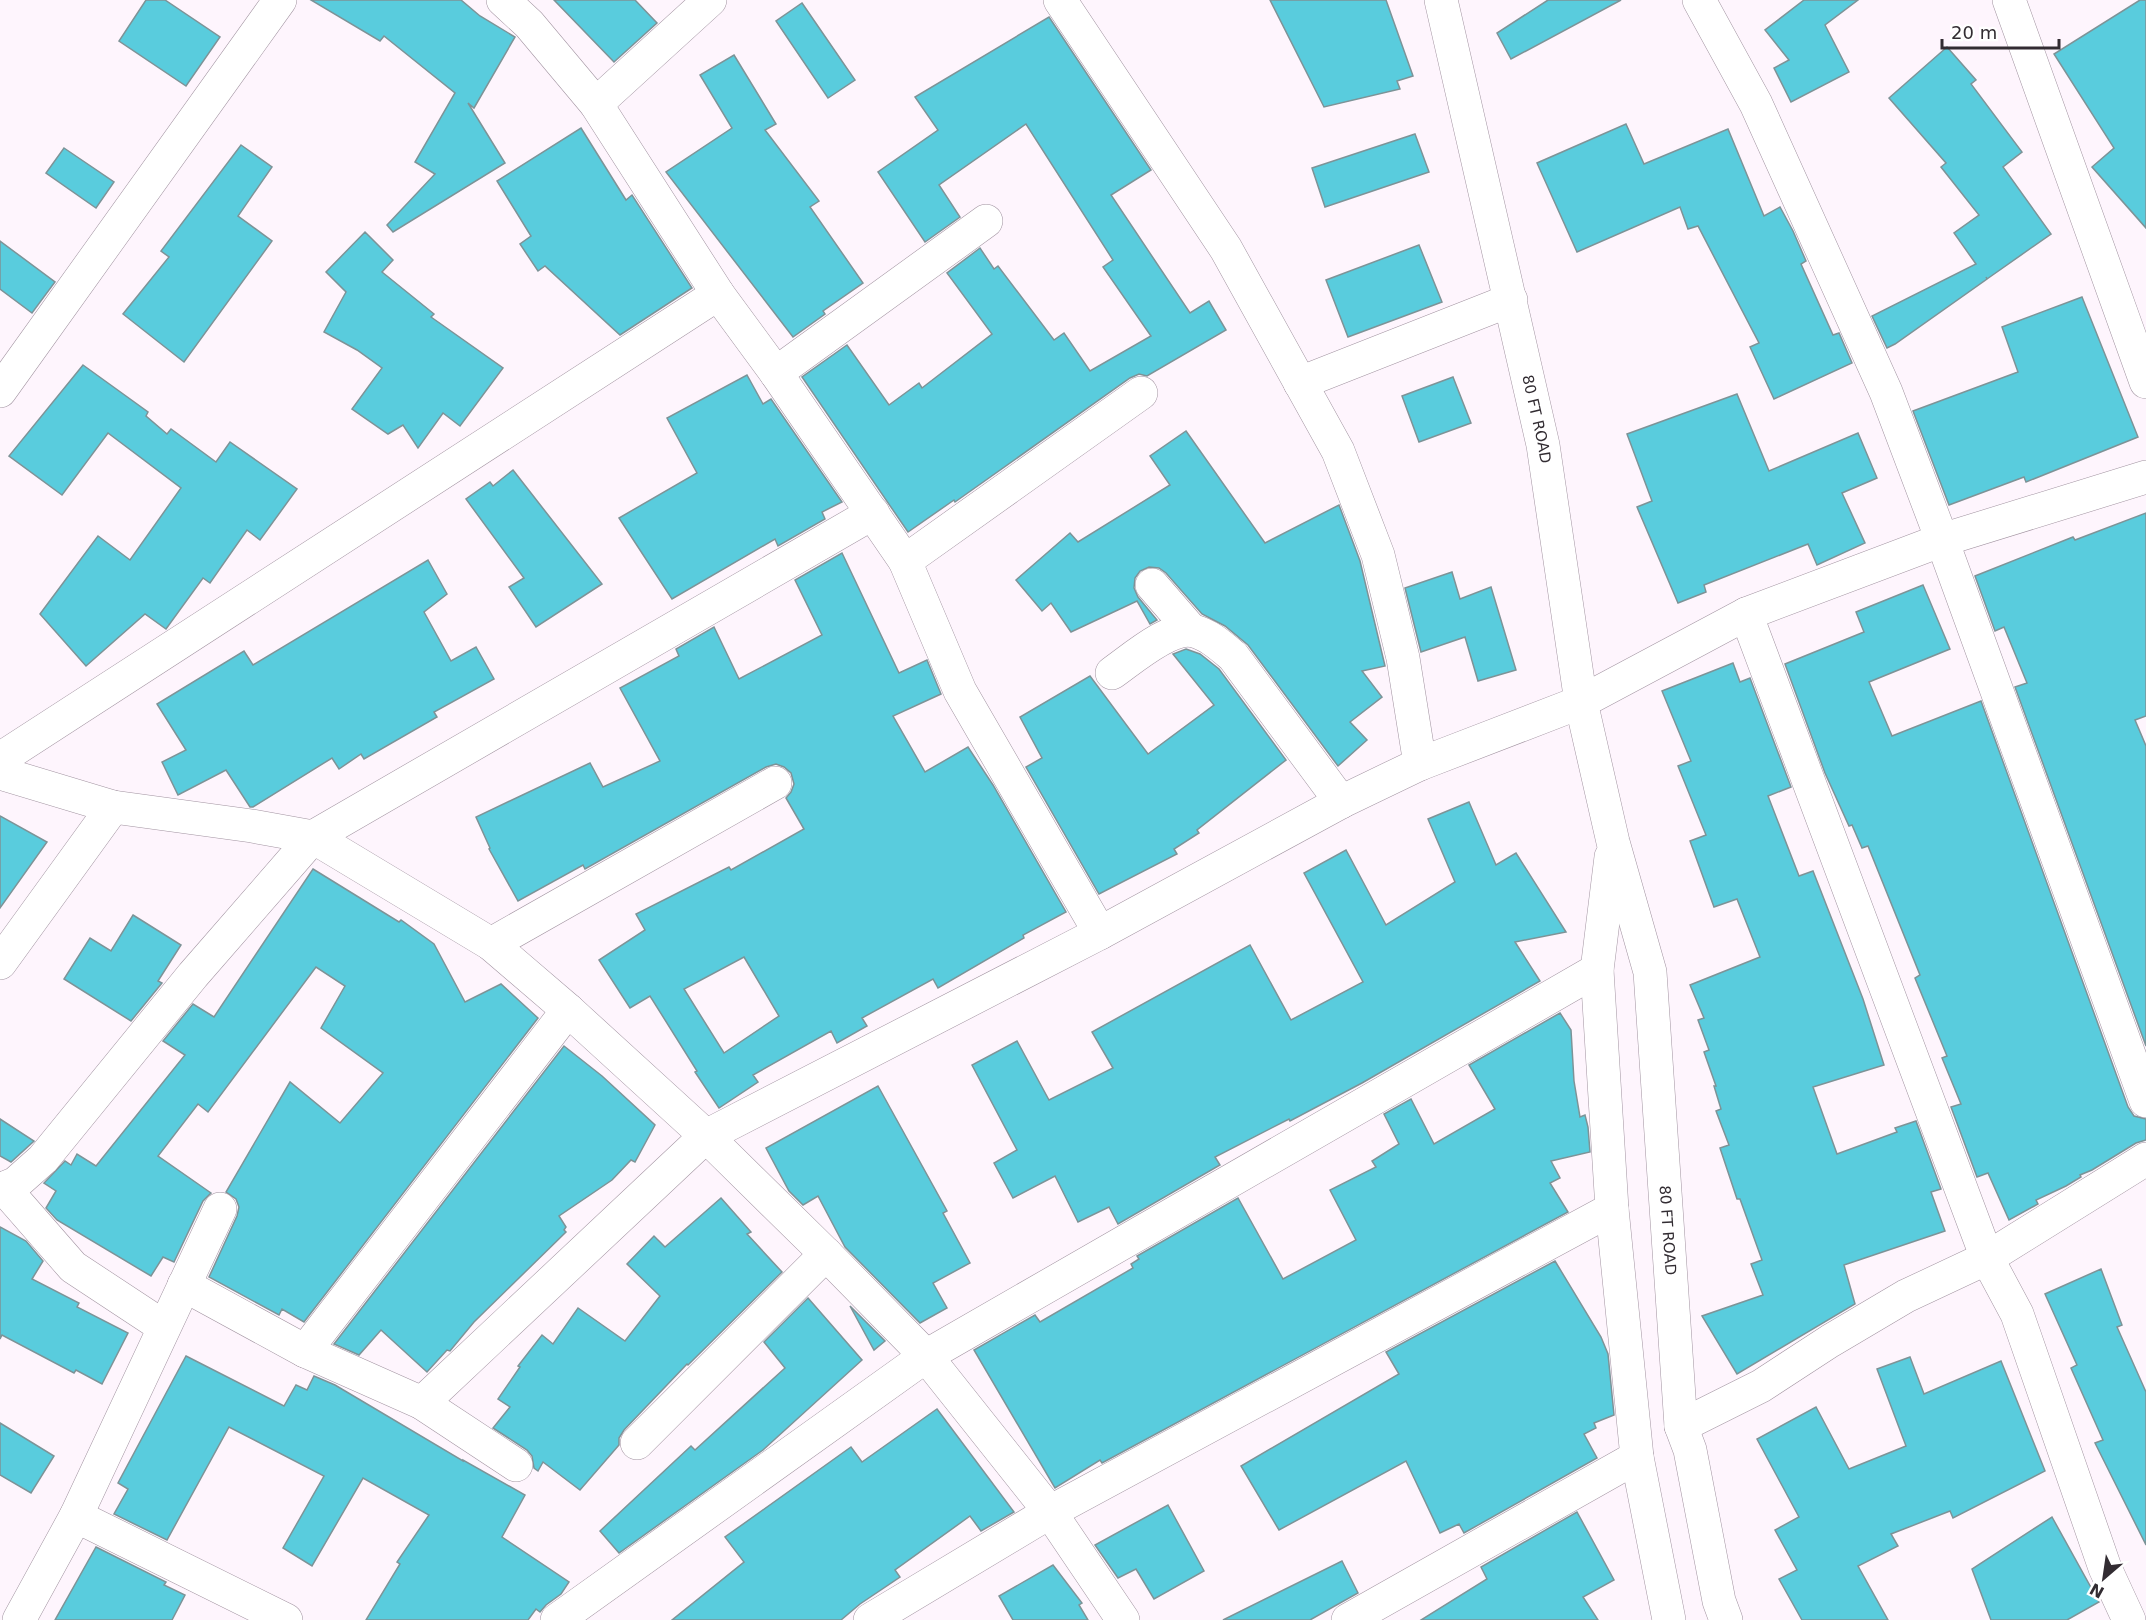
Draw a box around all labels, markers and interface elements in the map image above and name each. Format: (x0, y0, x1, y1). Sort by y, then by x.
scale bar (1942, 12, 2059, 50)
text: 20 m (1951, 22, 1997, 43)
street label: 80 FT ROAD (1518, 373, 1555, 465)
street label: 80 FT ROAD (1656, 1185, 1680, 1276)
north arrow (2074, 1548, 2134, 1608)
text: N (2087, 1579, 2107, 1602)

